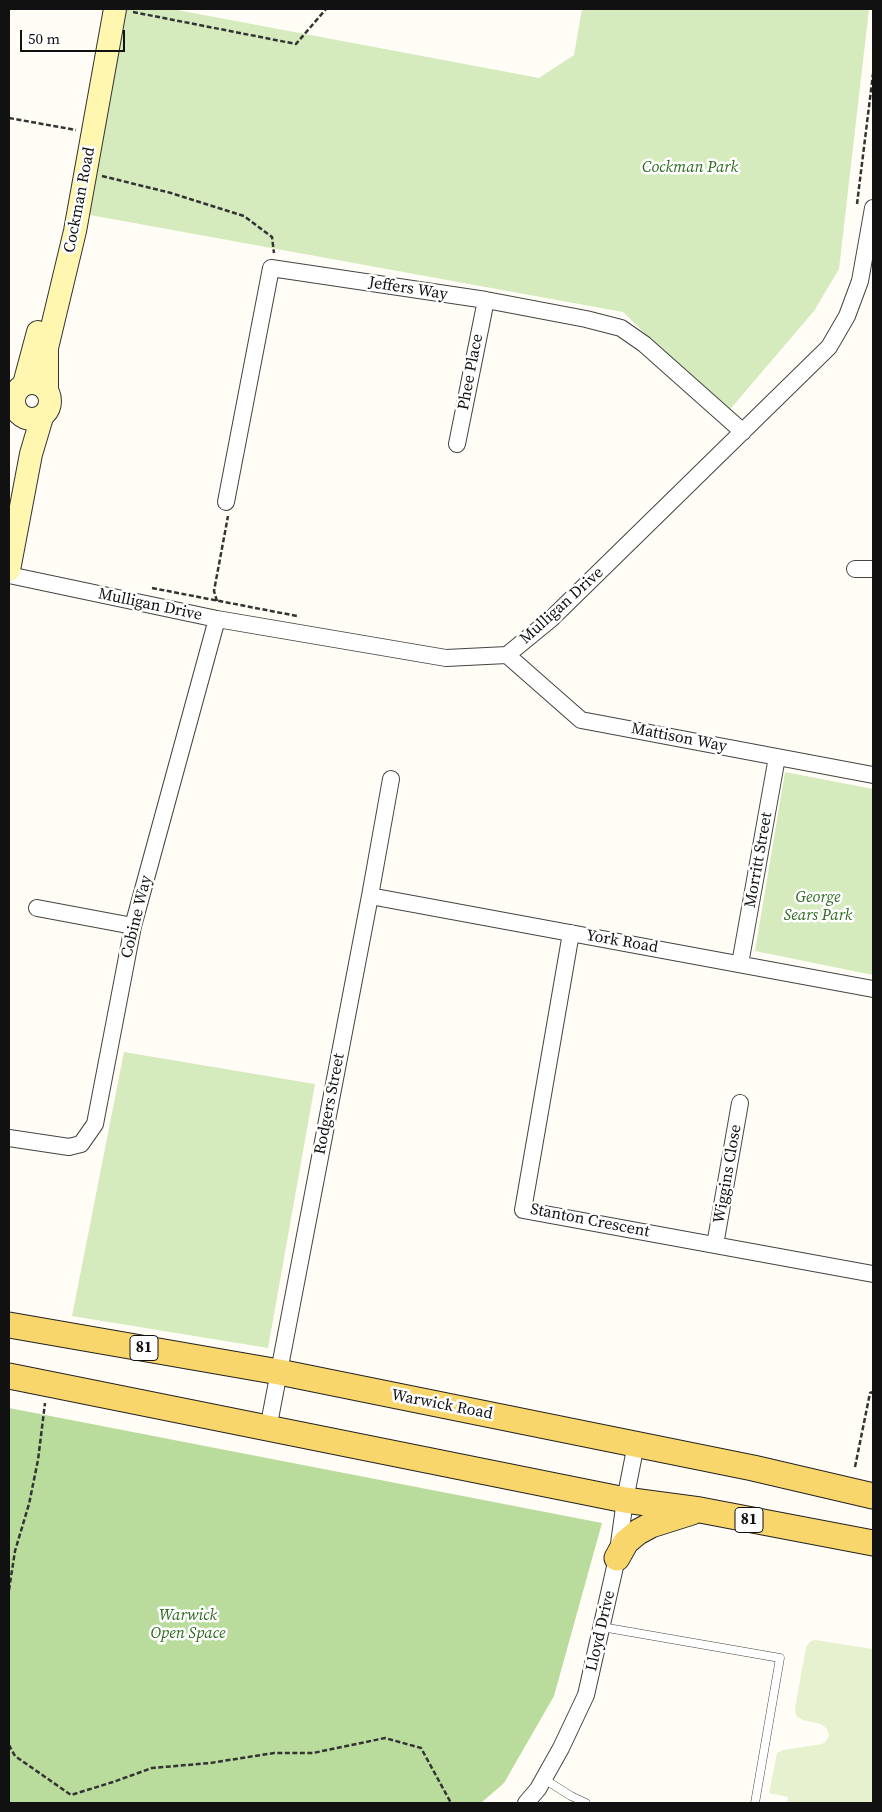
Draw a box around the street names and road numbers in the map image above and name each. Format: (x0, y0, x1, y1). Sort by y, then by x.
street label: Cockman Road (60, 145, 100, 255)
street label: Jeffers Way (367, 273, 449, 305)
street label: Phee Place (454, 332, 488, 412)
street label: Mulligan Drive (516, 563, 608, 649)
street label: Mulligan Drive (96, 585, 204, 625)
street label: Mattison Way (629, 719, 729, 757)
street label: Morritt Street (741, 811, 777, 909)
street label: Cobine Way (117, 874, 157, 960)
street label: York Road (584, 926, 660, 958)
street label: Rodgers Street (311, 1052, 349, 1156)
street label: Wiggins Close (710, 1123, 746, 1225)
street label: Stanton Crescent (529, 1200, 651, 1242)
road number: 81 (130, 1336, 158, 1360)
street label: Warwick Road (390, 1386, 494, 1424)
road number: 81 (735, 1508, 763, 1532)
street label: Lloyd Drive (582, 1589, 620, 1673)

